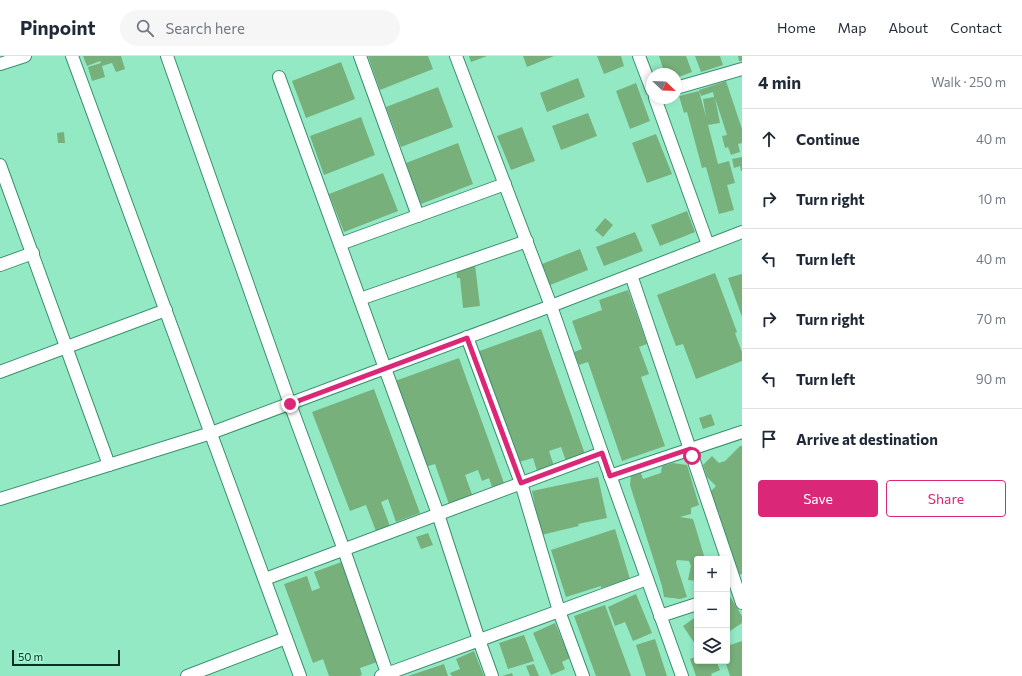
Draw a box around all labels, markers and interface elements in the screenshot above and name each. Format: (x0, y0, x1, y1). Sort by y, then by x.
search box (120, 10, 400, 46)
text: Pinpoint (20, 16, 96, 39)
icon: search (134, 17, 156, 39)
text: Search here (166, 19, 245, 37)
text: Home (777, 19, 816, 36)
text: Map (838, 19, 866, 36)
text: About (888, 19, 928, 36)
text: Contact (950, 19, 1002, 36)
north arrow (646, 68, 682, 104)
text: 4 min (758, 72, 801, 93)
text: Walk · 250 m (931, 74, 1006, 90)
icon: ahead (758, 128, 780, 150)
text: Continue (796, 130, 860, 148)
text: 40 m (976, 131, 1006, 147)
icon: right (758, 188, 780, 210)
text: Turn right (796, 190, 865, 208)
text: 10 m (978, 191, 1006, 207)
icon: left (758, 248, 780, 270)
text: Turn left (796, 250, 855, 268)
text: 40 m (976, 251, 1006, 267)
icon: right (758, 308, 780, 330)
text: Turn right (796, 310, 865, 328)
text: 70 m (977, 311, 1006, 327)
icon: left (758, 368, 780, 390)
text: Turn left (796, 370, 855, 388)
text: 90 m (976, 371, 1006, 387)
route end (281, 395, 299, 413)
icon: arrive (758, 428, 780, 450)
text: Arrive at destination (796, 430, 938, 448)
route start (683, 447, 701, 465)
button: Save (758, 480, 878, 517)
button: Share (886, 480, 1006, 517)
map controls (694, 556, 730, 664)
button: + (694, 556, 730, 592)
button: − (694, 592, 730, 628)
button: layers (694, 628, 730, 664)
scale bar (12, 648, 120, 667)
text: 50 m (18, 650, 43, 663)

